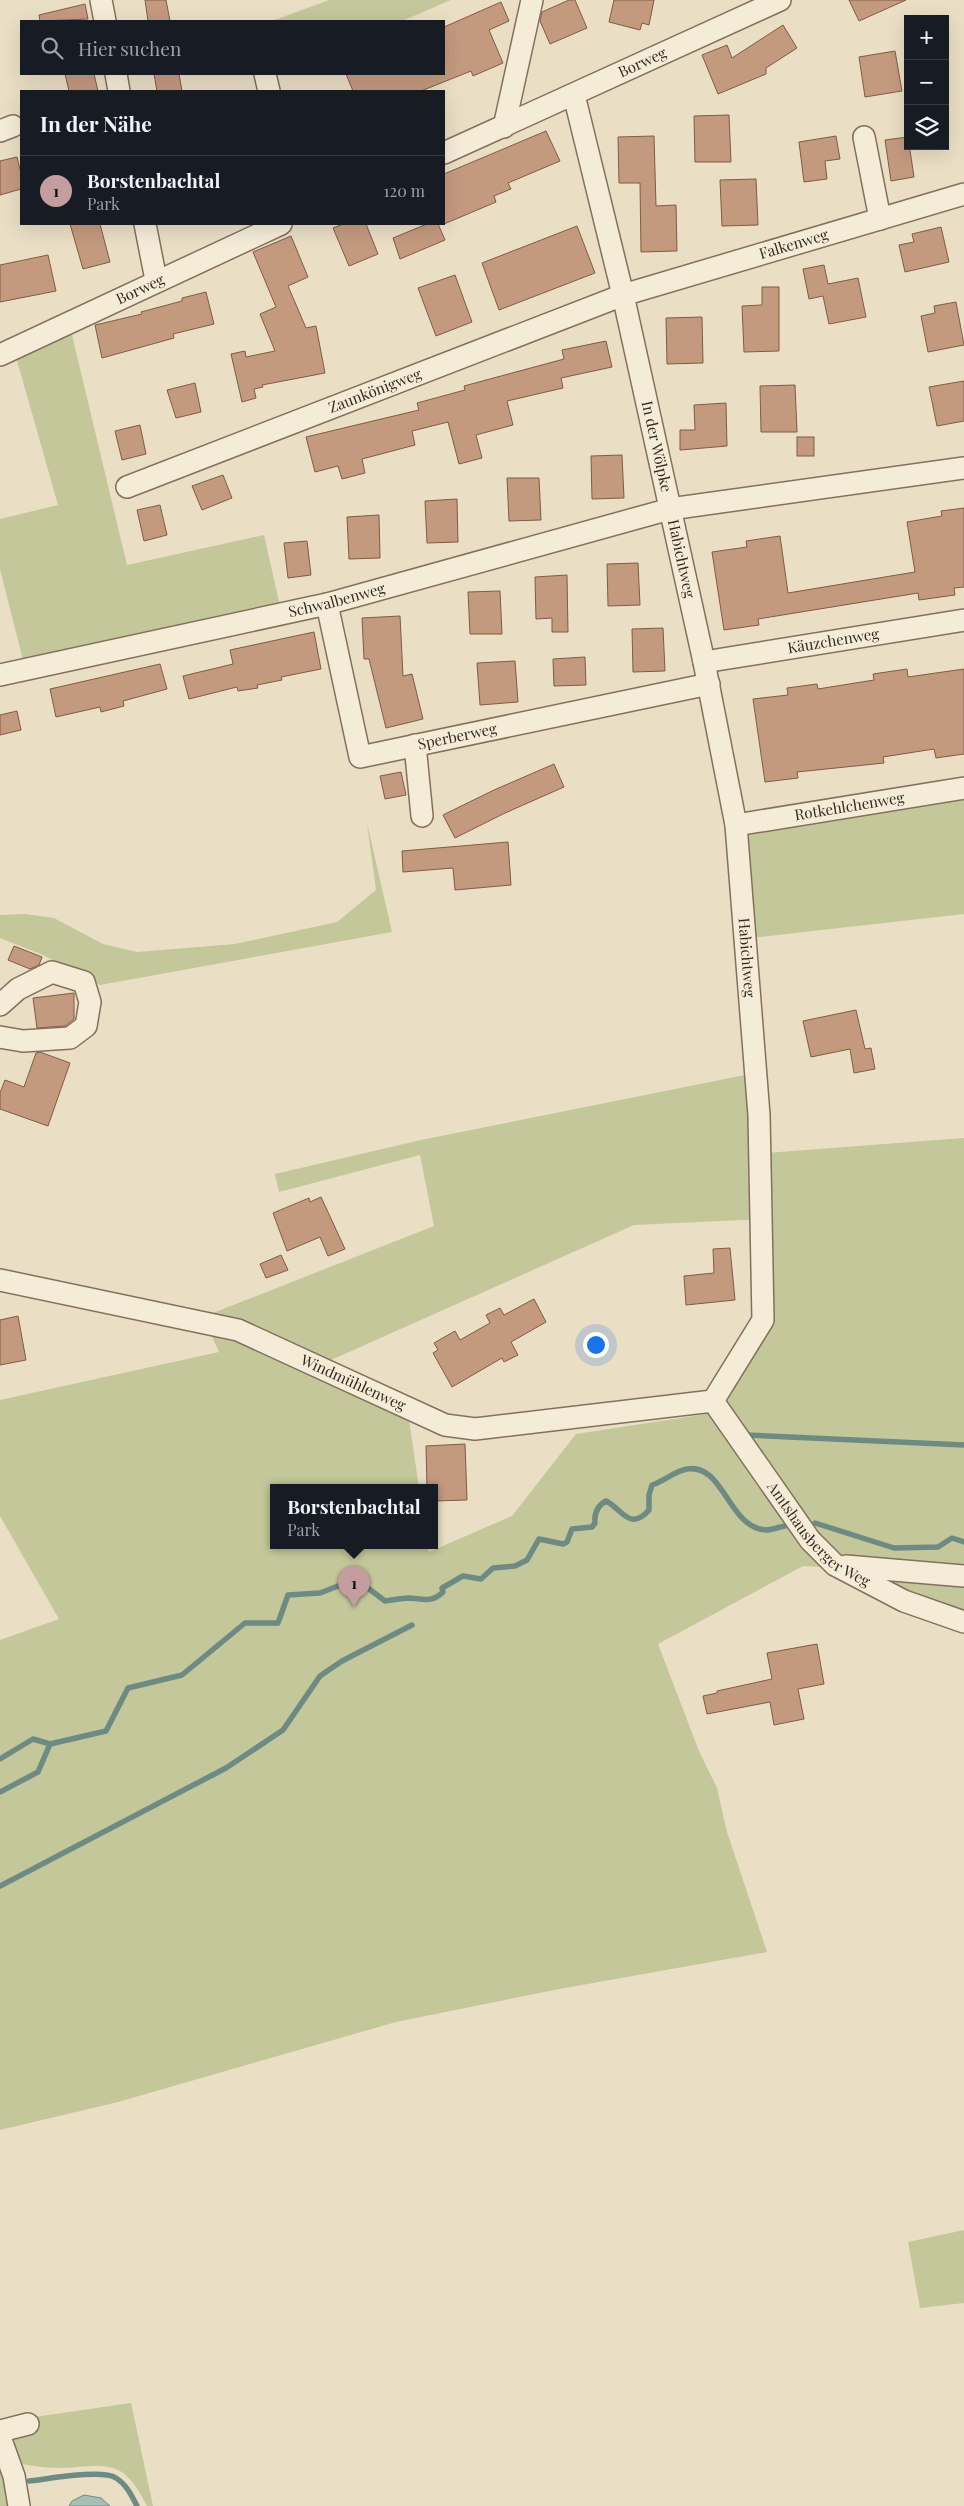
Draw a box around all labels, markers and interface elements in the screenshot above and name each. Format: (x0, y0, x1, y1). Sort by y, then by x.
map controls (904, 15, 949, 150)
button: + (904, 15, 949, 60)
search box (20, 20, 445, 75)
icon: search (38, 34, 66, 62)
text: Hier suchen (78, 35, 181, 61)
street label: Borweg (615, 42, 670, 81)
button: − (904, 60, 949, 105)
button: layers (904, 105, 949, 150)
text: In der Nähe (40, 109, 152, 137)
text: Borstenbachtal (87, 167, 220, 193)
text: 1 (53, 180, 59, 201)
text: 120 m (384, 180, 425, 201)
text: Park (87, 193, 120, 214)
street label: Falkenweg (756, 224, 831, 263)
street label: Borweg (113, 269, 168, 308)
street label: Zaunkönigweg (325, 363, 424, 417)
street label: In der Wölpke (638, 399, 677, 494)
street label: Habichtweg (664, 517, 701, 600)
street label: Schwalbenweg (286, 577, 387, 621)
street label: Käuzchenweg (786, 623, 881, 657)
street label: Sperberweg (416, 718, 499, 754)
street label: Rotkehlchenweg (793, 787, 906, 824)
street label: Habichtweg (734, 917, 761, 998)
your location (583, 1332, 609, 1358)
street label: Windmühlenweg (297, 1349, 410, 1415)
street label: Amtshausberger Weg (763, 1477, 874, 1591)
popup (270, 1484, 438, 1549)
text: Borstenbachtal (287, 1493, 421, 1519)
text: Park (287, 1519, 320, 1540)
pin: 1 (338, 1566, 370, 1607)

